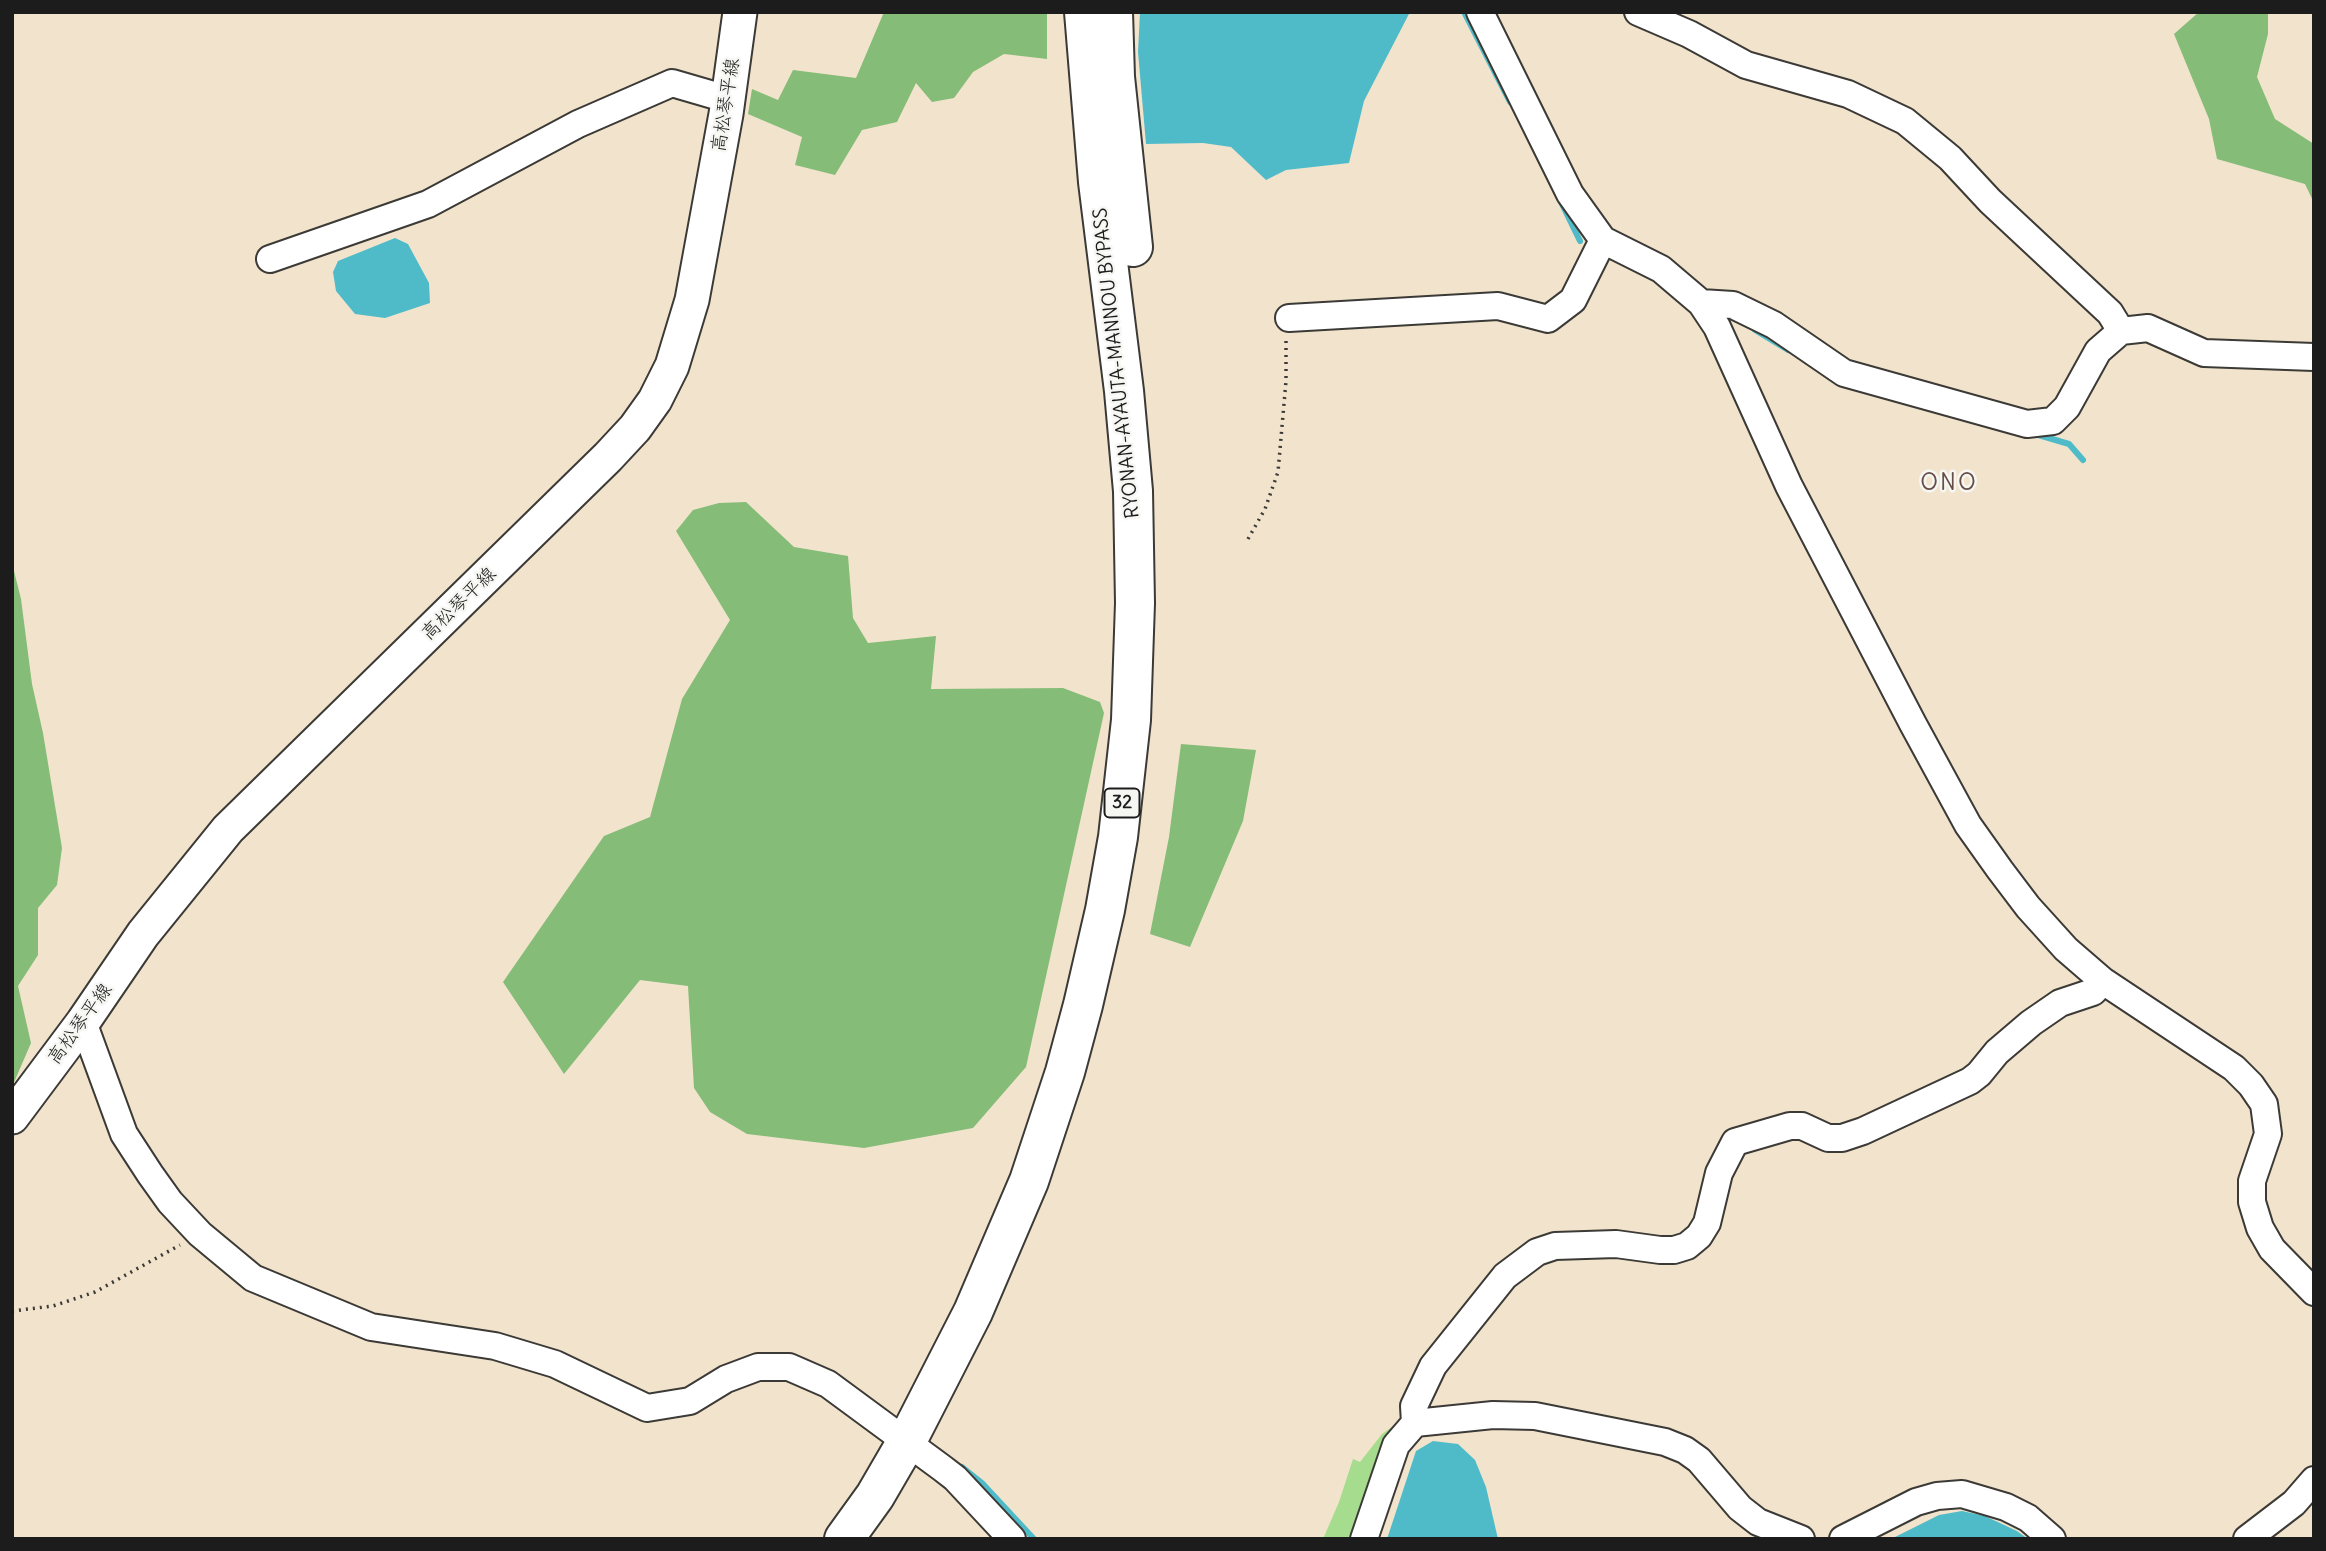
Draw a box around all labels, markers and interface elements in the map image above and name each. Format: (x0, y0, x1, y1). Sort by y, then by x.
street label: 高松琴平線 (707, 56, 745, 154)
street label: RYONAN-AYAUTA-MANNOU BYPASS (1089, 207, 1145, 519)
district label: ONO (1921, 469, 1977, 497)
street label: 高松琴平線 (417, 563, 501, 645)
road number: 32 (1104, 788, 1140, 818)
street label: 高松琴平線 (43, 979, 117, 1069)

